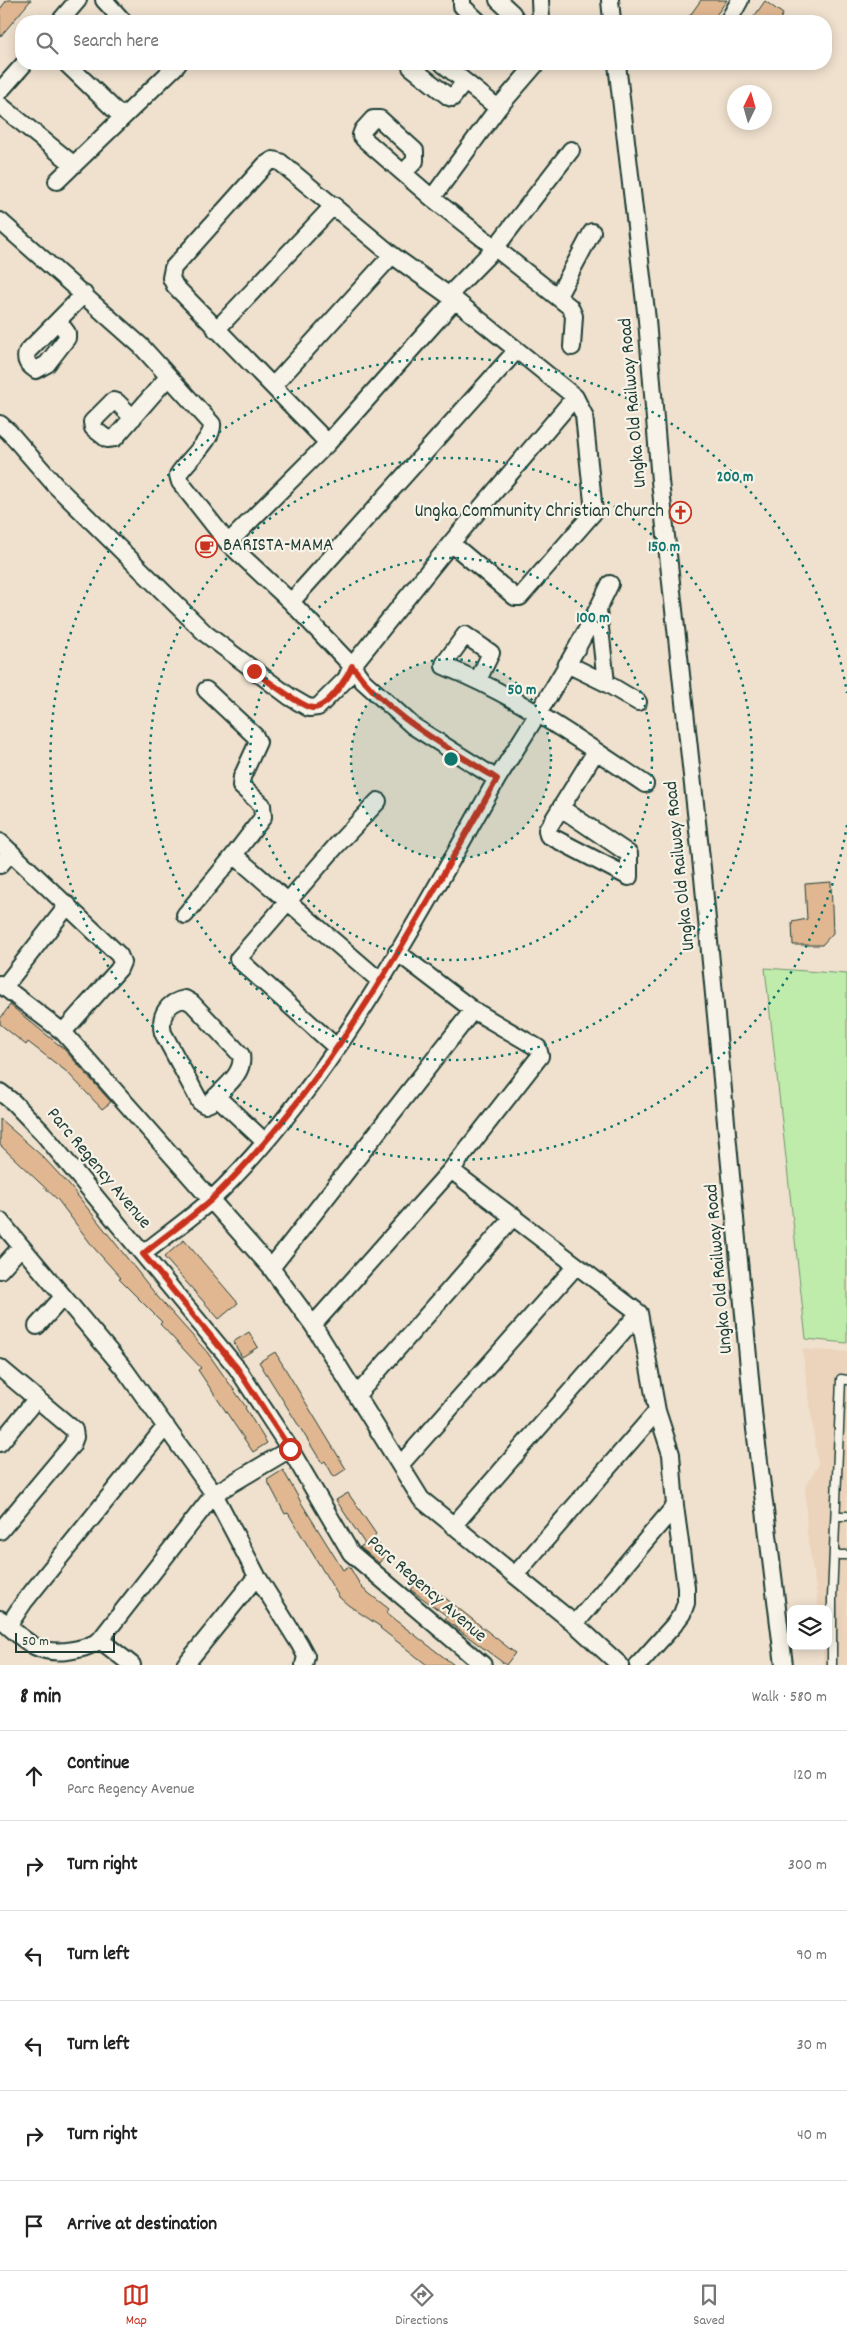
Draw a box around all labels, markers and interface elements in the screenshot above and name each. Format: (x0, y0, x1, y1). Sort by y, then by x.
search box (15, 15, 832, 70)
icon: search (33, 29, 61, 57)
text: Search here (73, 29, 159, 56)
north arrow (727, 85, 772, 130)
street label: Ungka Old Railway Road (613, 317, 655, 489)
text: 200 m (717, 467, 753, 489)
place label: Ungka Community Christian Church (414, 499, 664, 526)
church icon: Ungka Community Christian Church (668, 500, 692, 524)
place label: BARISTA-MAMA (223, 533, 333, 560)
cafe icon: BARISTA-MAMA (195, 534, 219, 558)
text: 150 m (648, 537, 680, 559)
text: 100 m (576, 608, 610, 630)
route end (243, 660, 266, 683)
text: 50 m (508, 680, 536, 702)
centre of rings (442, 750, 460, 768)
street label: Ungka Old Railway Road (659, 780, 703, 952)
street label: Parc Regency Avenue (39, 1102, 157, 1236)
street label: Ungka Old Railway Road (699, 1183, 741, 1355)
route start (279, 1438, 302, 1461)
street label: Parc Regency Avenue (360, 1530, 492, 1650)
map controls (787, 1605, 832, 1650)
button: layers (787, 1605, 832, 1650)
scale bar (15, 1630, 115, 1653)
text: 50 m (22, 1632, 49, 1652)
text: 8 min (20, 1683, 61, 1713)
text: Walk · 580 m (752, 1686, 827, 1709)
text: Continue (67, 1751, 129, 1778)
icon: ahead (20, 1762, 48, 1790)
text: 120 m (793, 1764, 827, 1787)
text: Parc Regency Avenue (67, 1778, 194, 1801)
icon: right (20, 1852, 48, 1880)
text: Turn right (67, 1852, 138, 1879)
text: 300 m (788, 1854, 827, 1877)
icon: left (20, 1942, 48, 1970)
text: Turn left (67, 1942, 130, 1969)
text: 90 m (796, 1944, 827, 1967)
icon: left (20, 2032, 48, 2060)
text: Turn left (67, 2032, 130, 2059)
text: 30 m (797, 2034, 827, 2057)
icon: right (20, 2122, 48, 2150)
text: Turn right (67, 2122, 138, 2149)
text: 40 m (797, 2124, 827, 2147)
icon: arrive (20, 2212, 48, 2240)
text: Arrive at destination (67, 2212, 217, 2239)
tab: Map (122, 2281, 150, 2331)
tab: Directions (395, 2281, 448, 2331)
tab: Saved (693, 2281, 725, 2331)

